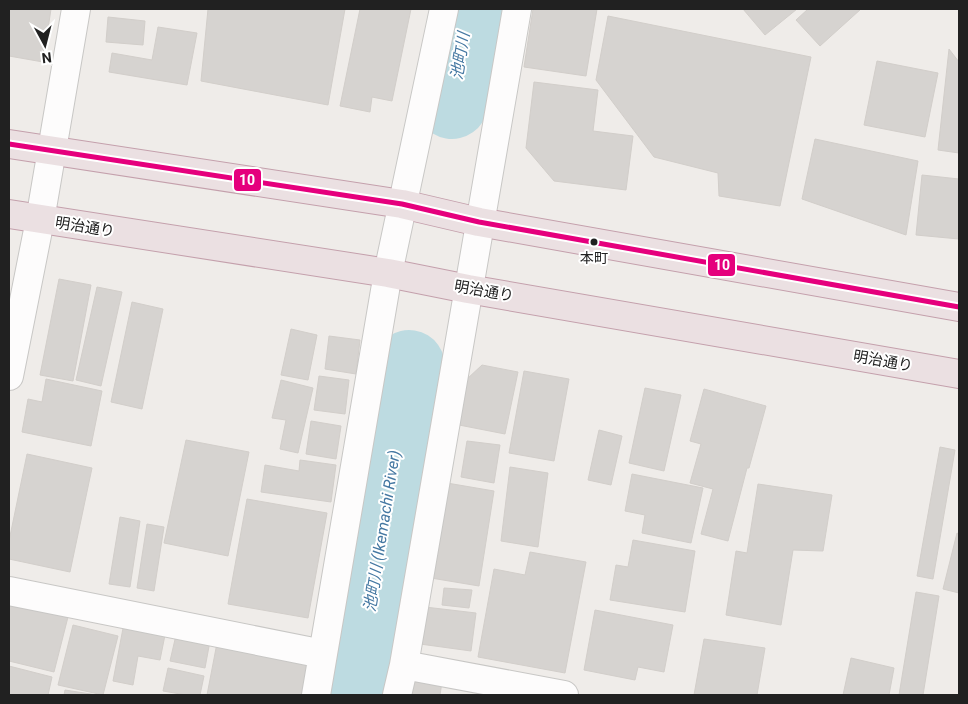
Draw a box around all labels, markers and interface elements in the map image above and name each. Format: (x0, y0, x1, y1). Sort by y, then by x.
north arrow (20, 20, 70, 70)
water label: 池町川 (447, 29, 473, 81)
text: N (41, 49, 52, 66)
line badge: 10 (233, 168, 262, 192)
text: 10 (239, 172, 255, 188)
street label: 明治通り (54, 213, 116, 241)
marker: 本町 (589, 237, 599, 247)
place label: 本町 (580, 250, 608, 266)
line badge: 10 (707, 253, 736, 277)
text: 10 (714, 257, 730, 273)
street label: 明治通り (453, 277, 515, 305)
street label: 明治通り (852, 347, 914, 375)
water label: 池町川 (Ikemachi River) (360, 449, 404, 613)

